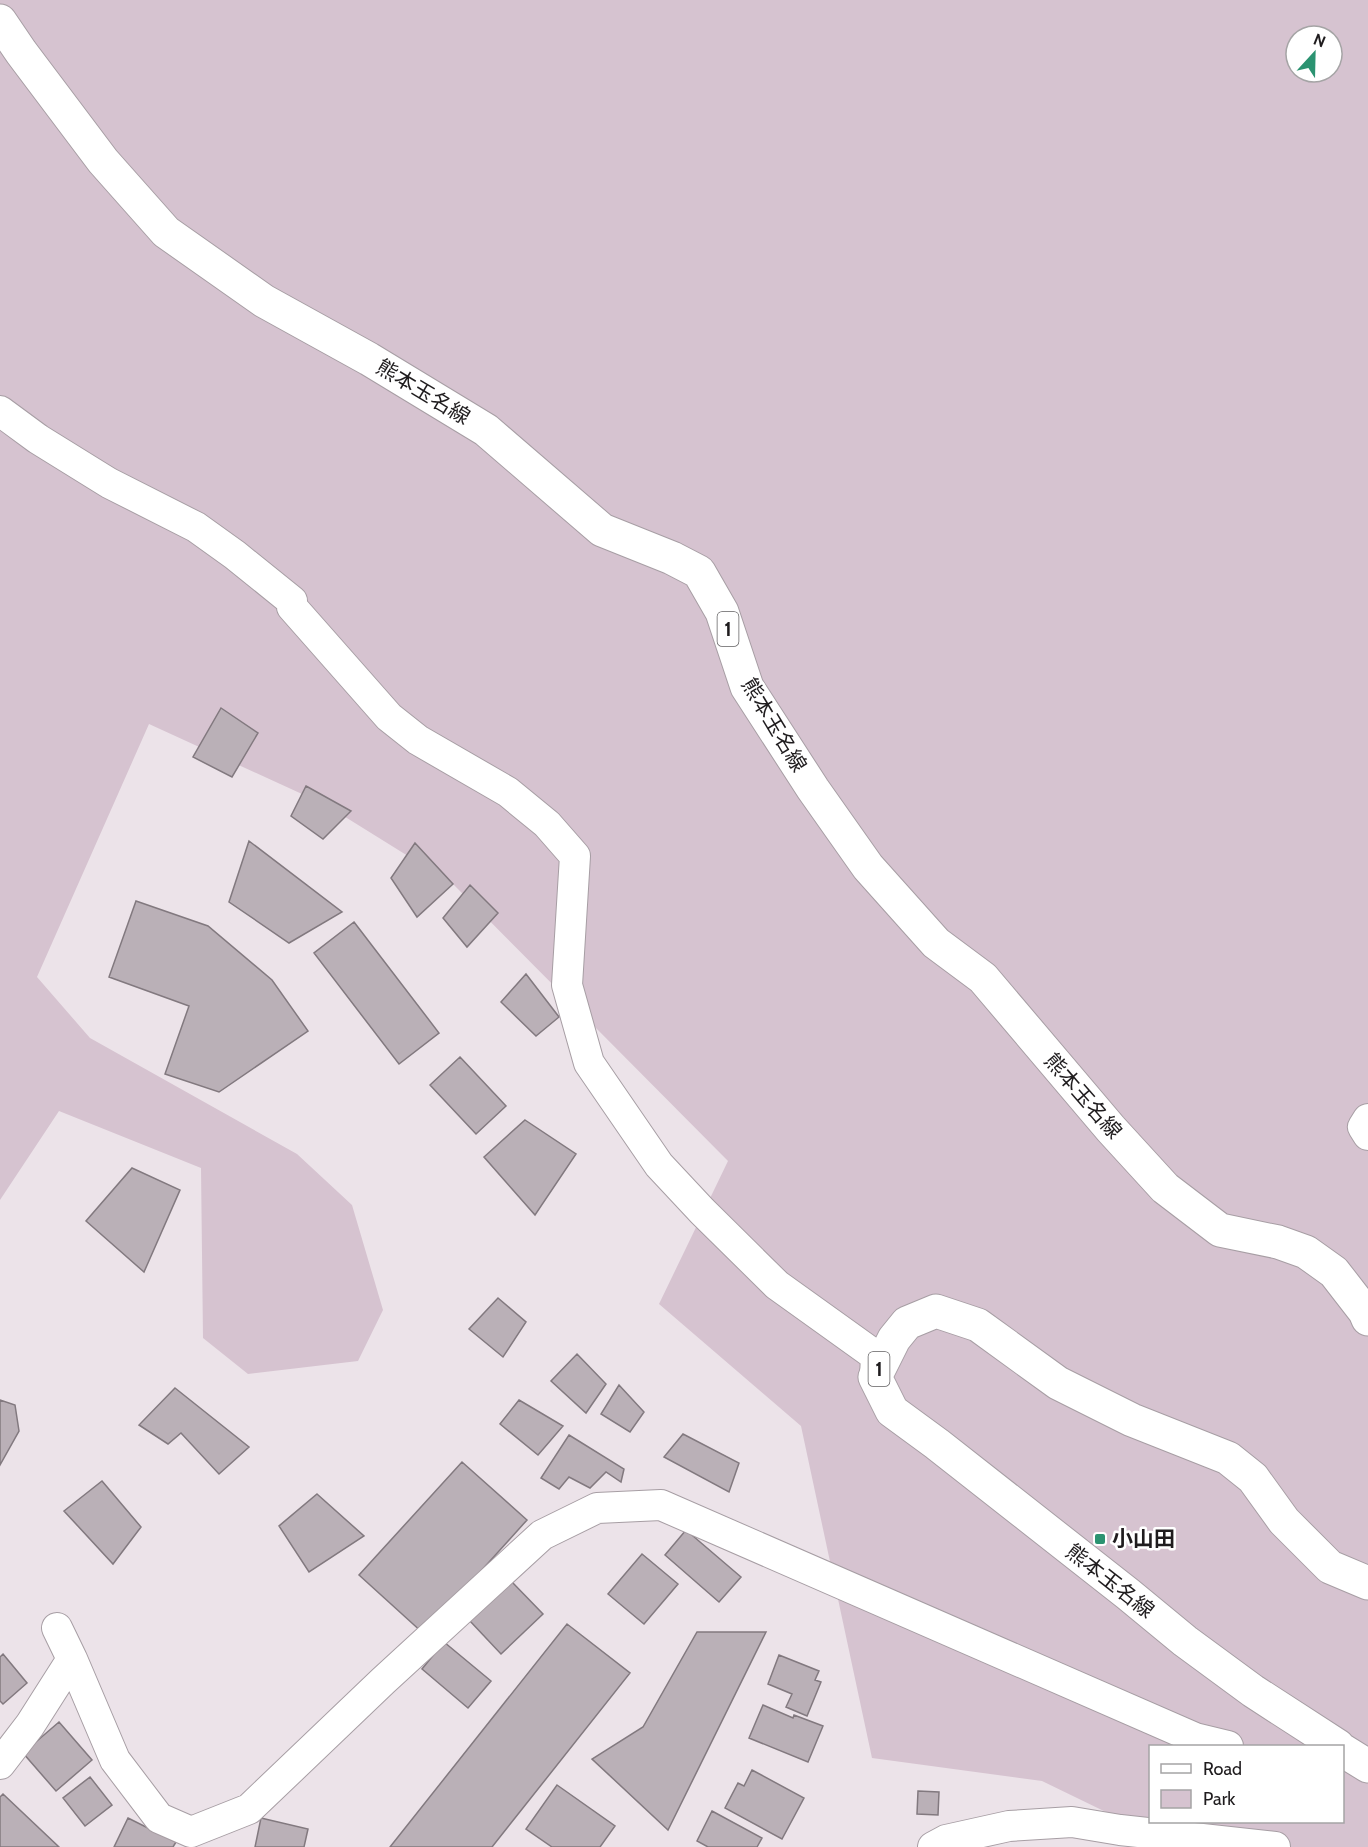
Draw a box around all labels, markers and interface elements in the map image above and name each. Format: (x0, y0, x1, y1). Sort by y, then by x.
north arrow (1284, 24, 1344, 84)
text: N (1311, 30, 1328, 51)
street label: 熊本玉名線 (372, 354, 475, 429)
road number: 1 (718, 612, 738, 646)
street label: 熊本玉名線 (737, 673, 812, 776)
street label: 熊本玉名線 (1040, 1048, 1127, 1143)
road number: 1 (868, 1352, 890, 1386)
place label: 小山田 (1112, 1526, 1175, 1551)
marker: 小山田 (1093, 1532, 1107, 1546)
street label: 熊本玉名線 (1061, 1538, 1159, 1623)
legend (1149, 1745, 1344, 1823)
text: Road (1203, 1758, 1242, 1780)
text: Park (1203, 1788, 1236, 1810)

